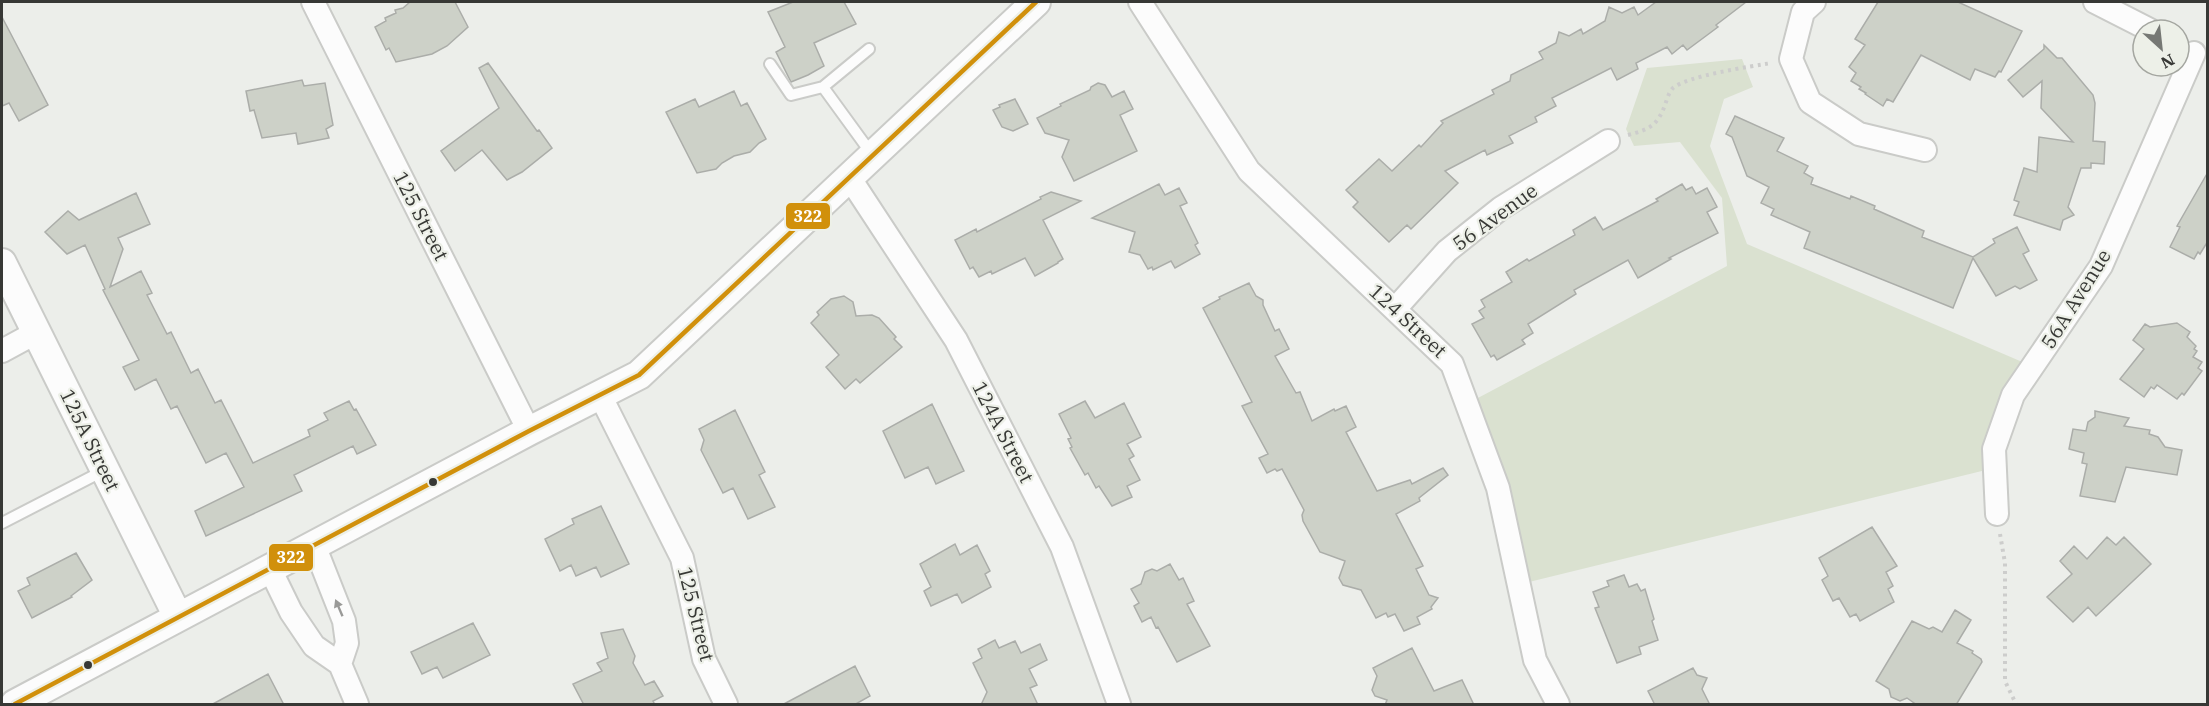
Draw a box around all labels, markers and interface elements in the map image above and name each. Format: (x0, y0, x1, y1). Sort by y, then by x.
north arrow (2131, 18, 2191, 78)
text: N (2158, 50, 2178, 73)
street label: 125 Street (387, 167, 455, 265)
street label: 56 Avenue (1447, 177, 1543, 257)
line badge: 322 (785, 202, 831, 230)
text: 322 (794, 206, 822, 226)
street label: 56A Avenue (2034, 244, 2117, 354)
street label: 124 Street (1364, 278, 1453, 364)
street label: 124A Street (966, 376, 1041, 487)
street label: 125A Street (54, 384, 127, 495)
unlabelled marker (427, 476, 439, 488)
line badge: 322 (268, 543, 314, 572)
text: 322 (277, 547, 305, 567)
street label: 125 Street (672, 564, 721, 664)
one-way arrow (334, 599, 344, 617)
unlabelled marker (82, 659, 94, 671)

